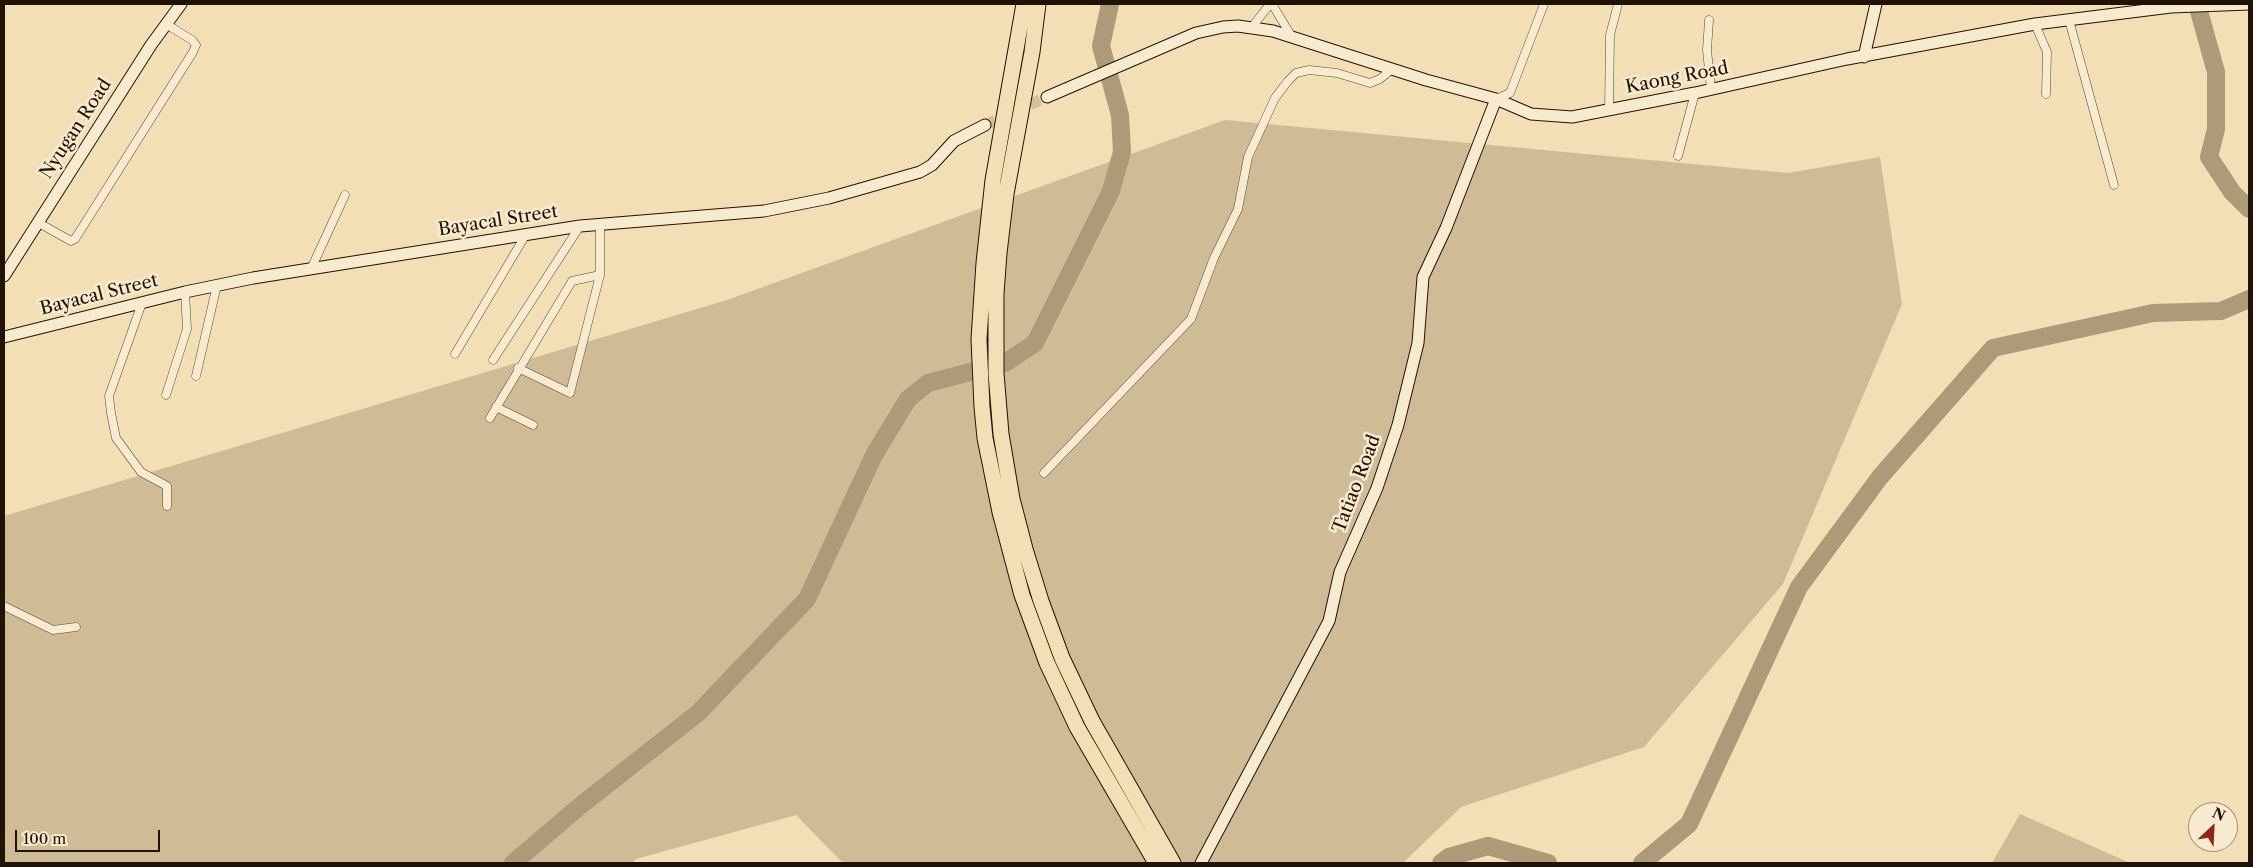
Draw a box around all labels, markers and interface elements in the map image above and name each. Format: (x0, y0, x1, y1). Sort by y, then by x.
street label: Kaong Road (1624, 57, 1730, 99)
street label: Nyugan Road (36, 75, 116, 183)
street label: Bayacal Street (437, 201, 559, 241)
street label: Bayacal Street (38, 270, 160, 320)
street label: Tatiao Road (1328, 432, 1386, 536)
north arrow (2188, 802, 2238, 852)
text: N (2210, 804, 2228, 825)
scale bar (18, 820, 162, 852)
text: 100 m (23, 829, 66, 848)

